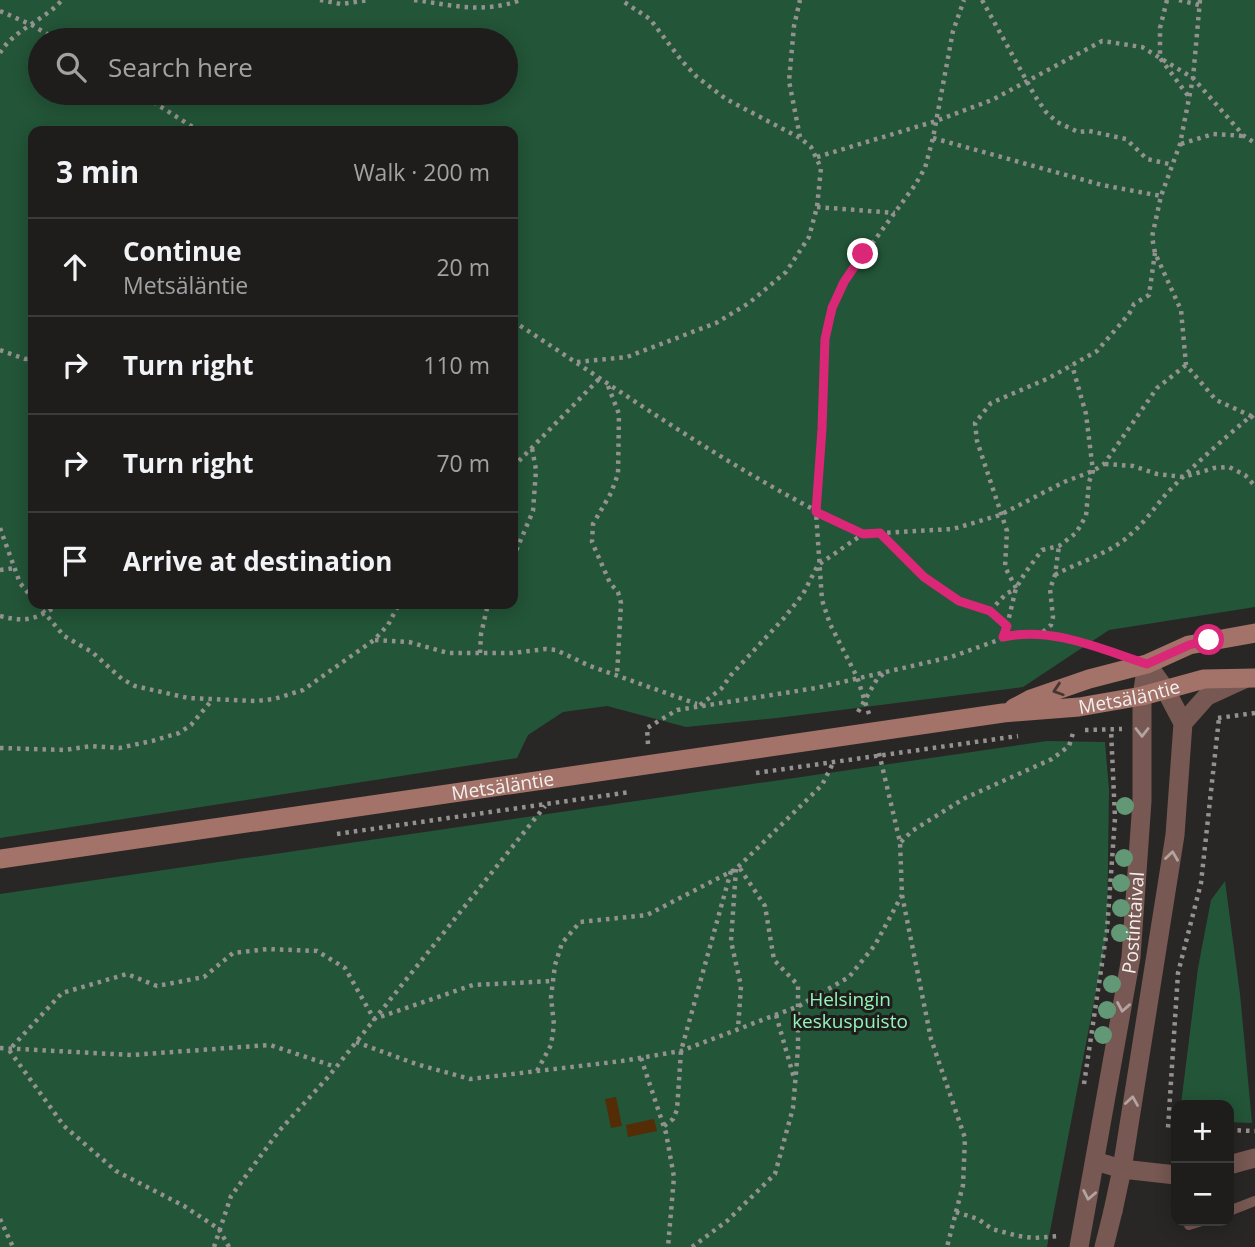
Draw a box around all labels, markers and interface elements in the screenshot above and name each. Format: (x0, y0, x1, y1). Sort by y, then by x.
search box (28, 28, 518, 105)
icon: search (52, 48, 90, 86)
text: Search here (108, 49, 253, 85)
text: 3 min (56, 151, 139, 192)
text: Walk · 200 m (353, 156, 490, 188)
text: Continue (123, 233, 242, 269)
route end (847, 238, 878, 269)
icon: ahead (56, 248, 94, 286)
text: 20 m (436, 251, 490, 283)
text: Metsäläntie (123, 269, 248, 301)
icon: right (56, 346, 94, 384)
text: Turn right (123, 347, 254, 383)
text: 110 m (423, 349, 490, 381)
icon: right (56, 444, 94, 482)
text: Turn right (123, 445, 254, 481)
text: 70 m (436, 447, 490, 479)
icon: arrive (56, 542, 94, 580)
text: Arrive at destination (123, 543, 392, 579)
route start (1193, 624, 1224, 655)
street label: Metsäläntie (1076, 673, 1183, 720)
one-way arrow (1052, 682, 1064, 696)
one-way arrow (1134, 727, 1150, 738)
street label: Metsäläntie (450, 766, 556, 806)
one-way arrow (1164, 851, 1179, 862)
street label: Postintaival (1115, 871, 1150, 976)
park label: Helsingin keskuspuisto (792, 986, 908, 1034)
one-way arrow (1116, 1001, 1131, 1013)
one-way arrow (1124, 1095, 1139, 1107)
map controls (1171, 1100, 1234, 1226)
button: + (1171, 1100, 1234, 1163)
button: − (1171, 1163, 1234, 1226)
one-way arrow (1082, 1189, 1097, 1201)

